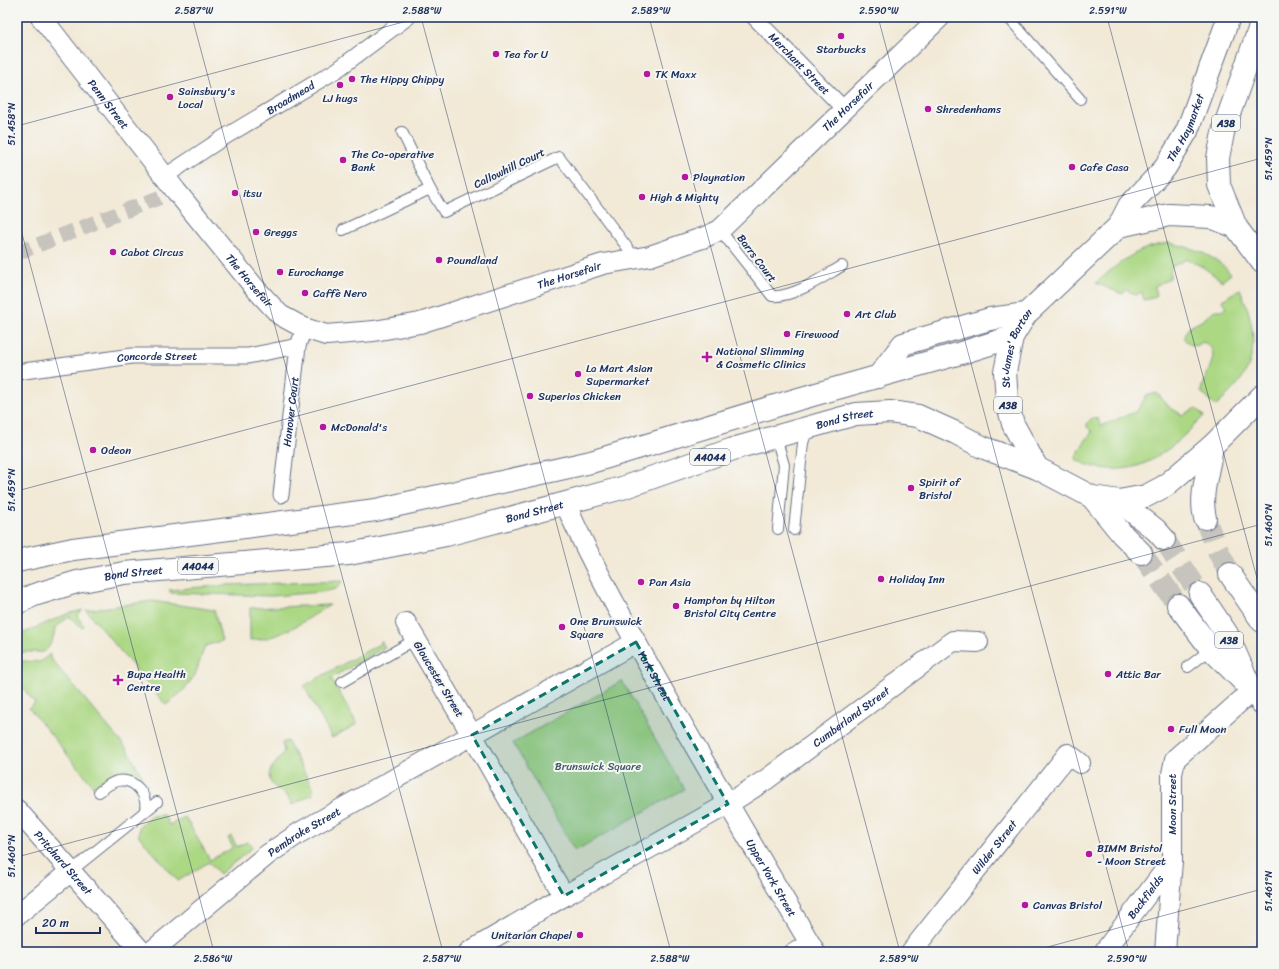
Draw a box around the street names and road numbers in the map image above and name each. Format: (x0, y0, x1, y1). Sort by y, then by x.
street label: Merchant Street (764, 28, 835, 100)
street label: Penn Street (82, 75, 134, 134)
street label: Broadmead (263, 76, 320, 120)
street label: The Horsefair (818, 76, 880, 136)
street label: The Haymarket (1162, 91, 1210, 166)
road number: A38 (1212, 115, 1240, 131)
street label: Callowhill Court (470, 143, 548, 194)
street label: Barrs Court (732, 230, 781, 287)
street label: The Horsefair (220, 249, 279, 313)
street label: The Horsefair (535, 256, 605, 295)
street label: St James' Barton (996, 304, 1037, 389)
street label: Concorde Street (116, 347, 197, 368)
street label: Hanover Court (278, 375, 304, 448)
road number: A38 (994, 397, 1022, 413)
street label: Bond Street (814, 404, 874, 435)
road number: A4044 (690, 449, 730, 465)
street label: Bond Street (504, 495, 566, 529)
road number: A4044 (178, 558, 218, 574)
street label: Bond Street (103, 561, 164, 587)
road number: A38 (1215, 632, 1243, 648)
street label: Gloucester Street (408, 637, 469, 721)
street label: York Street (632, 647, 676, 705)
street label: Cumberland Street (809, 681, 895, 752)
street label: Moon Street (1163, 774, 1182, 835)
street label: Pembroke Street (264, 802, 345, 862)
street label: Wilder Street (967, 815, 1023, 879)
street label: Pritchard Street (29, 826, 97, 900)
street label: Upper York Street (741, 835, 801, 921)
street label: Backfields (1123, 870, 1169, 923)

